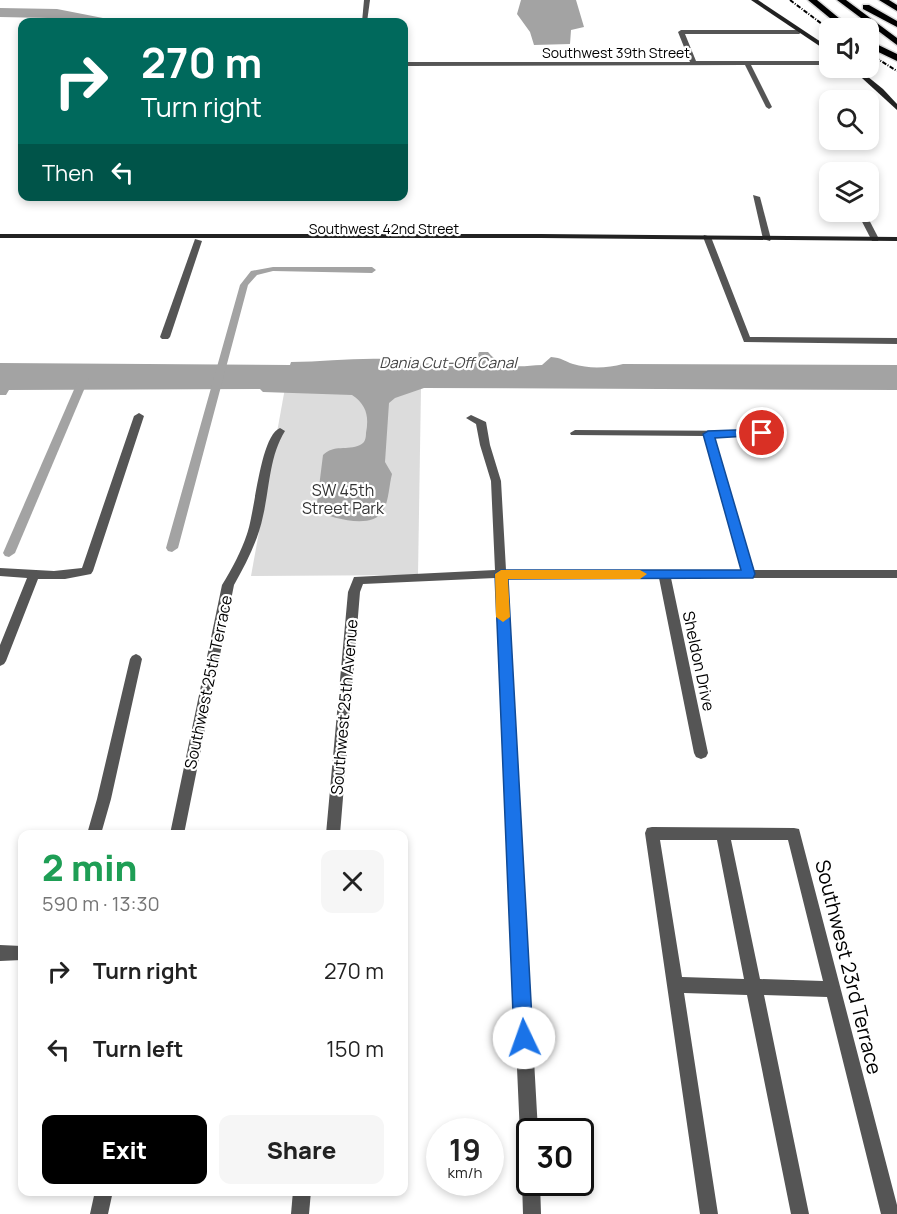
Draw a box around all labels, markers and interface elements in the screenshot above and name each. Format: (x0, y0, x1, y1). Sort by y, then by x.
map controls (819, 18, 879, 222)
button: sound (819, 18, 879, 78)
text: 270 m (141, 33, 262, 91)
icon: right (42, 42, 120, 120)
street label: Southwest 39th Street (542, 43, 690, 62)
text: Turn right (141, 88, 262, 125)
button: search (819, 90, 879, 150)
icon: left (106, 156, 139, 189)
text: Then (42, 158, 94, 188)
button: layers (819, 162, 879, 222)
street label: Southwest 42nd Street (309, 219, 460, 238)
water label: Dania Cut-Off Canal (379, 352, 519, 373)
pin (736, 407, 787, 458)
icon: arrive (745, 416, 778, 449)
park label: SW 45th Street Park (302, 479, 385, 519)
street label: Southwest 25th Terrace (179, 593, 237, 771)
street label: Sheldon Drive (678, 609, 720, 713)
street label: Southwest 25th Avenue (325, 618, 363, 796)
text: 2 min (42, 843, 137, 892)
button: close (321, 850, 384, 913)
street label: Southwest 23rd Terrace (809, 857, 889, 1077)
text: 590 m · 13:30 (42, 890, 160, 917)
icon: right (42, 955, 75, 988)
text: Turn right (93, 956, 198, 986)
text: 270 m (324, 956, 384, 986)
position arrow (492, 1006, 556, 1070)
icon: left (42, 1033, 75, 1066)
text: Turn left (93, 1034, 183, 1064)
text: 150 m (326, 1034, 384, 1064)
button: Exit (42, 1115, 207, 1184)
button: Share (219, 1115, 384, 1184)
speed limit sign: 30 (516, 1118, 594, 1196)
text: 19 (449, 1129, 481, 1170)
text: km/h (448, 1162, 482, 1183)

